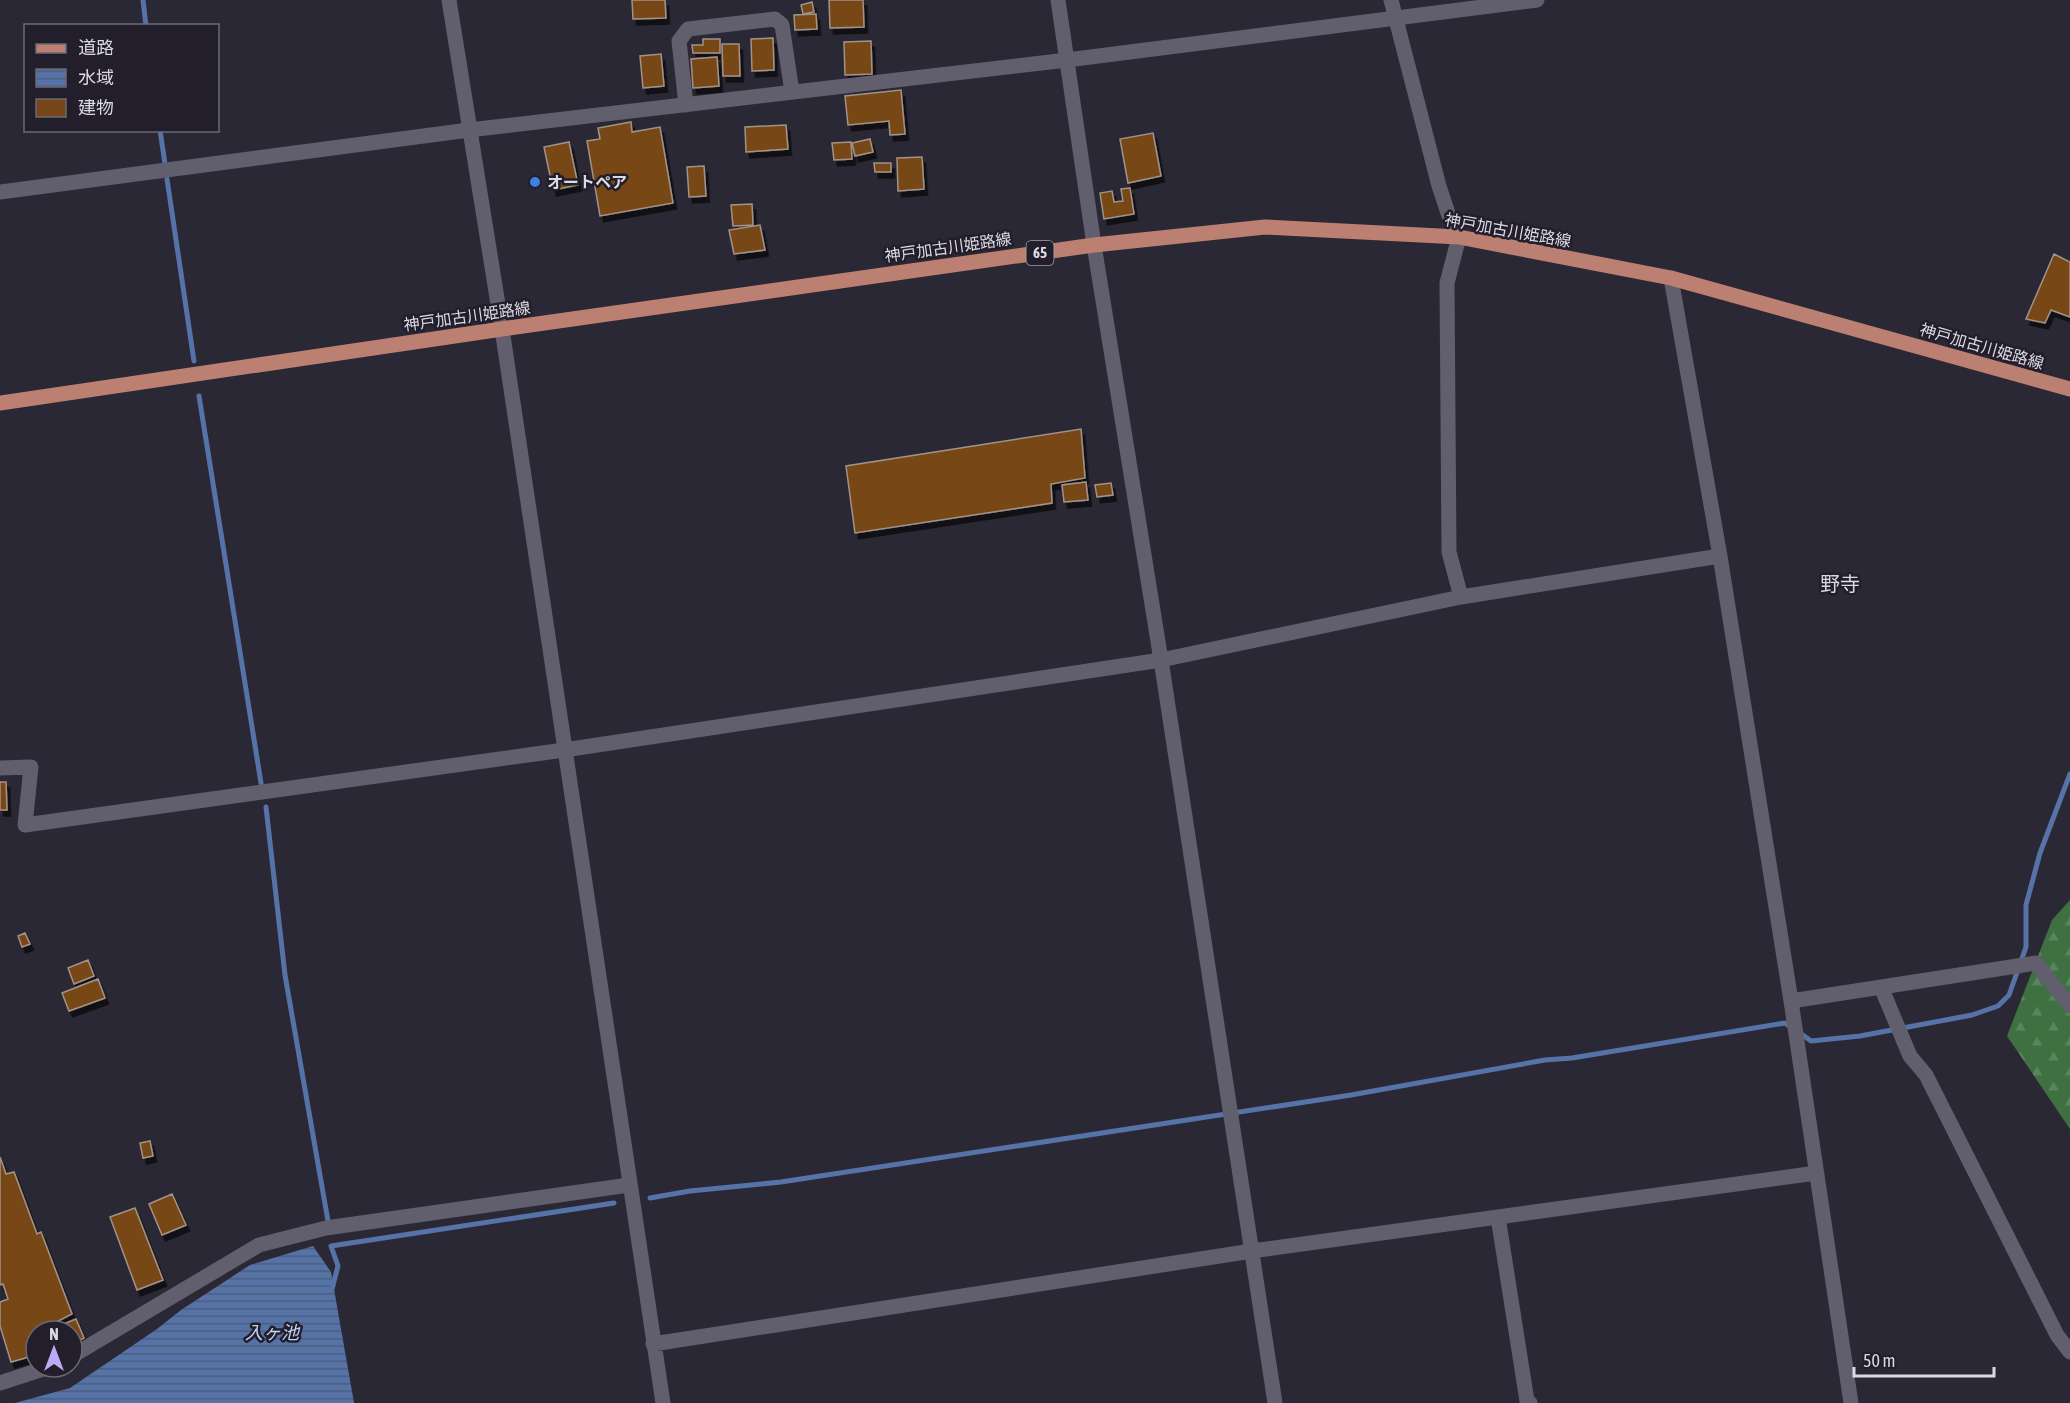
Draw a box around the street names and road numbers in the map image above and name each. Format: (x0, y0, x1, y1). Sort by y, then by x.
street label: 神戸加古川姫路線 (1443, 210, 1573, 250)
street label: 神戸加古川姫路線 (883, 229, 1013, 265)
road number: 65 (1026, 241, 1054, 265)
street label: 神戸加古川姫路線 (402, 298, 532, 334)
street label: 神戸加古川姫路線 (1918, 320, 2046, 372)

